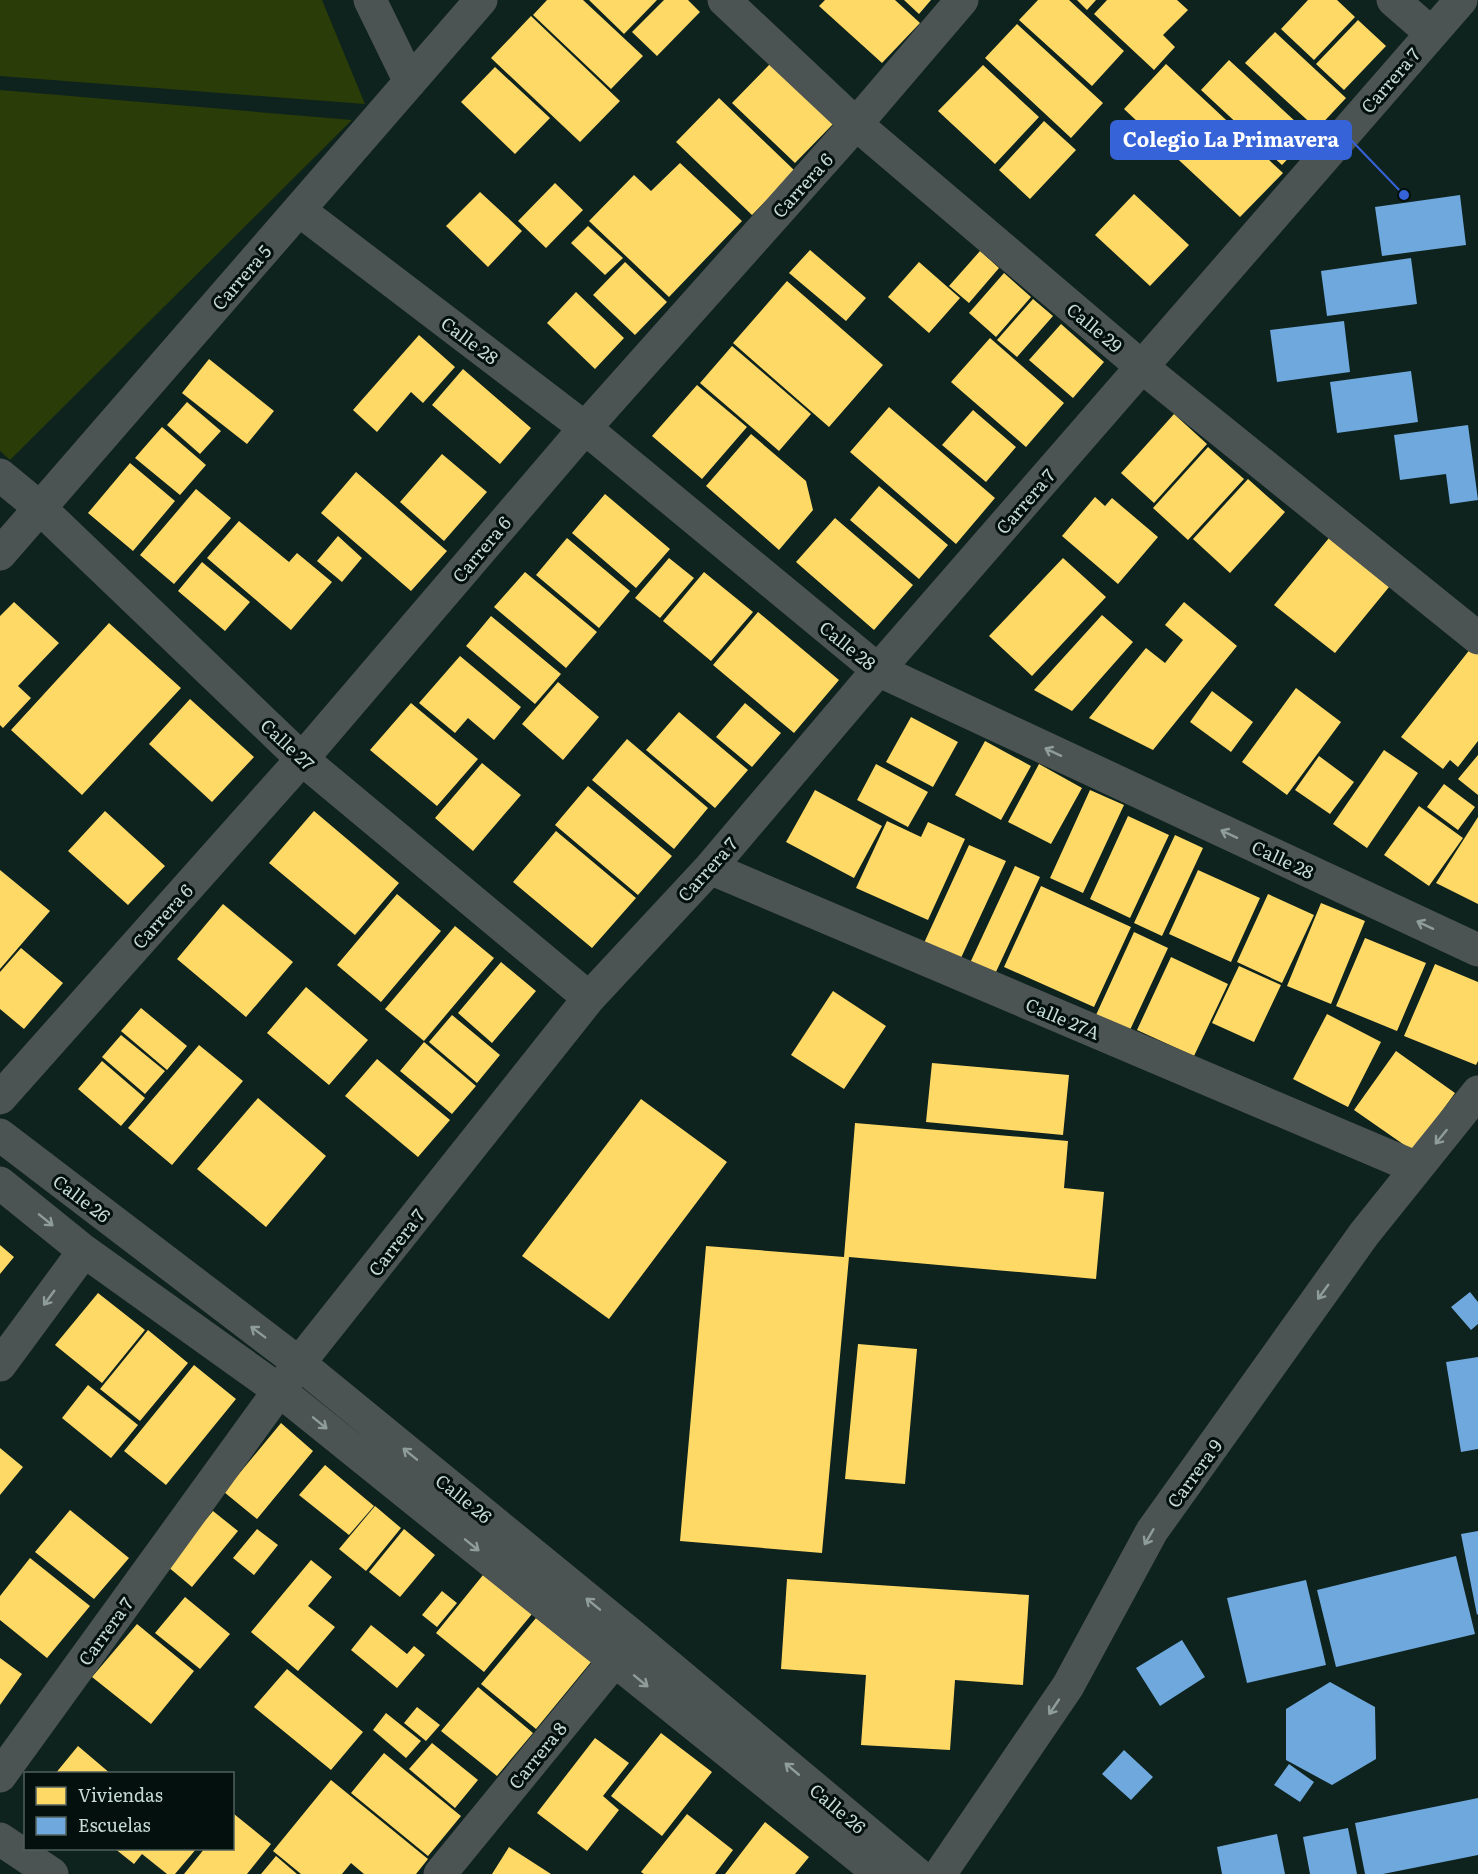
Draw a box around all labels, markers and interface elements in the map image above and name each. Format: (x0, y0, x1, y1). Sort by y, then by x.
street label: Carrera 7 (1354, 41, 1426, 119)
callout: Colegio La Primavera (1111, 121, 1351, 159)
text: Colegio La Primavera (1123, 123, 1340, 153)
street label: Carrera 6 (765, 146, 839, 224)
street label: Carrera 5 (205, 238, 277, 316)
street label: Calle 29 (1061, 296, 1129, 358)
street label: Calle 28 (436, 309, 505, 371)
street label: Carrera 7 (989, 462, 1061, 540)
street label: Carrera 6 (445, 510, 517, 588)
street label: Calle 28 (814, 614, 882, 676)
street label: Calle 27 (255, 712, 321, 776)
one-way arrow (1044, 745, 1062, 757)
one-way arrow (1221, 828, 1239, 840)
street label: Carrera 7 (671, 831, 743, 907)
street label: Calle 28 (1247, 833, 1319, 885)
street label: Carrera 6 (125, 877, 199, 955)
one-way arrow (1416, 919, 1434, 930)
street label: Calle 27A (1022, 990, 1104, 1046)
one-way arrow (1435, 1129, 1448, 1145)
street label: Calle 26 (48, 1167, 117, 1229)
street label: Carrera 7 (361, 1203, 431, 1281)
one-way arrow (37, 1213, 53, 1226)
one-way arrow (1317, 1283, 1329, 1300)
one-way arrow (43, 1289, 56, 1305)
one-way arrow (250, 1325, 266, 1338)
one-way arrow (312, 1417, 328, 1430)
street label: Carrera 9 (1160, 1433, 1228, 1513)
one-way arrow (402, 1447, 418, 1460)
street label: Calle 26 (430, 1467, 498, 1529)
one-way arrow (1143, 1528, 1155, 1545)
one-way arrow (464, 1539, 480, 1552)
street label: Carrera 7 (71, 1591, 139, 1671)
one-way arrow (586, 1597, 601, 1611)
one-way arrow (632, 1674, 648, 1687)
one-way arrow (1048, 1698, 1060, 1714)
street label: Carrera 8 (501, 1715, 573, 1794)
one-way arrow (785, 1762, 800, 1776)
legend (24, 1772, 234, 1850)
street label: Calle 26 (804, 1777, 872, 1840)
text: Viviendas (78, 1781, 163, 1808)
text: Escuelas (78, 1811, 151, 1838)

